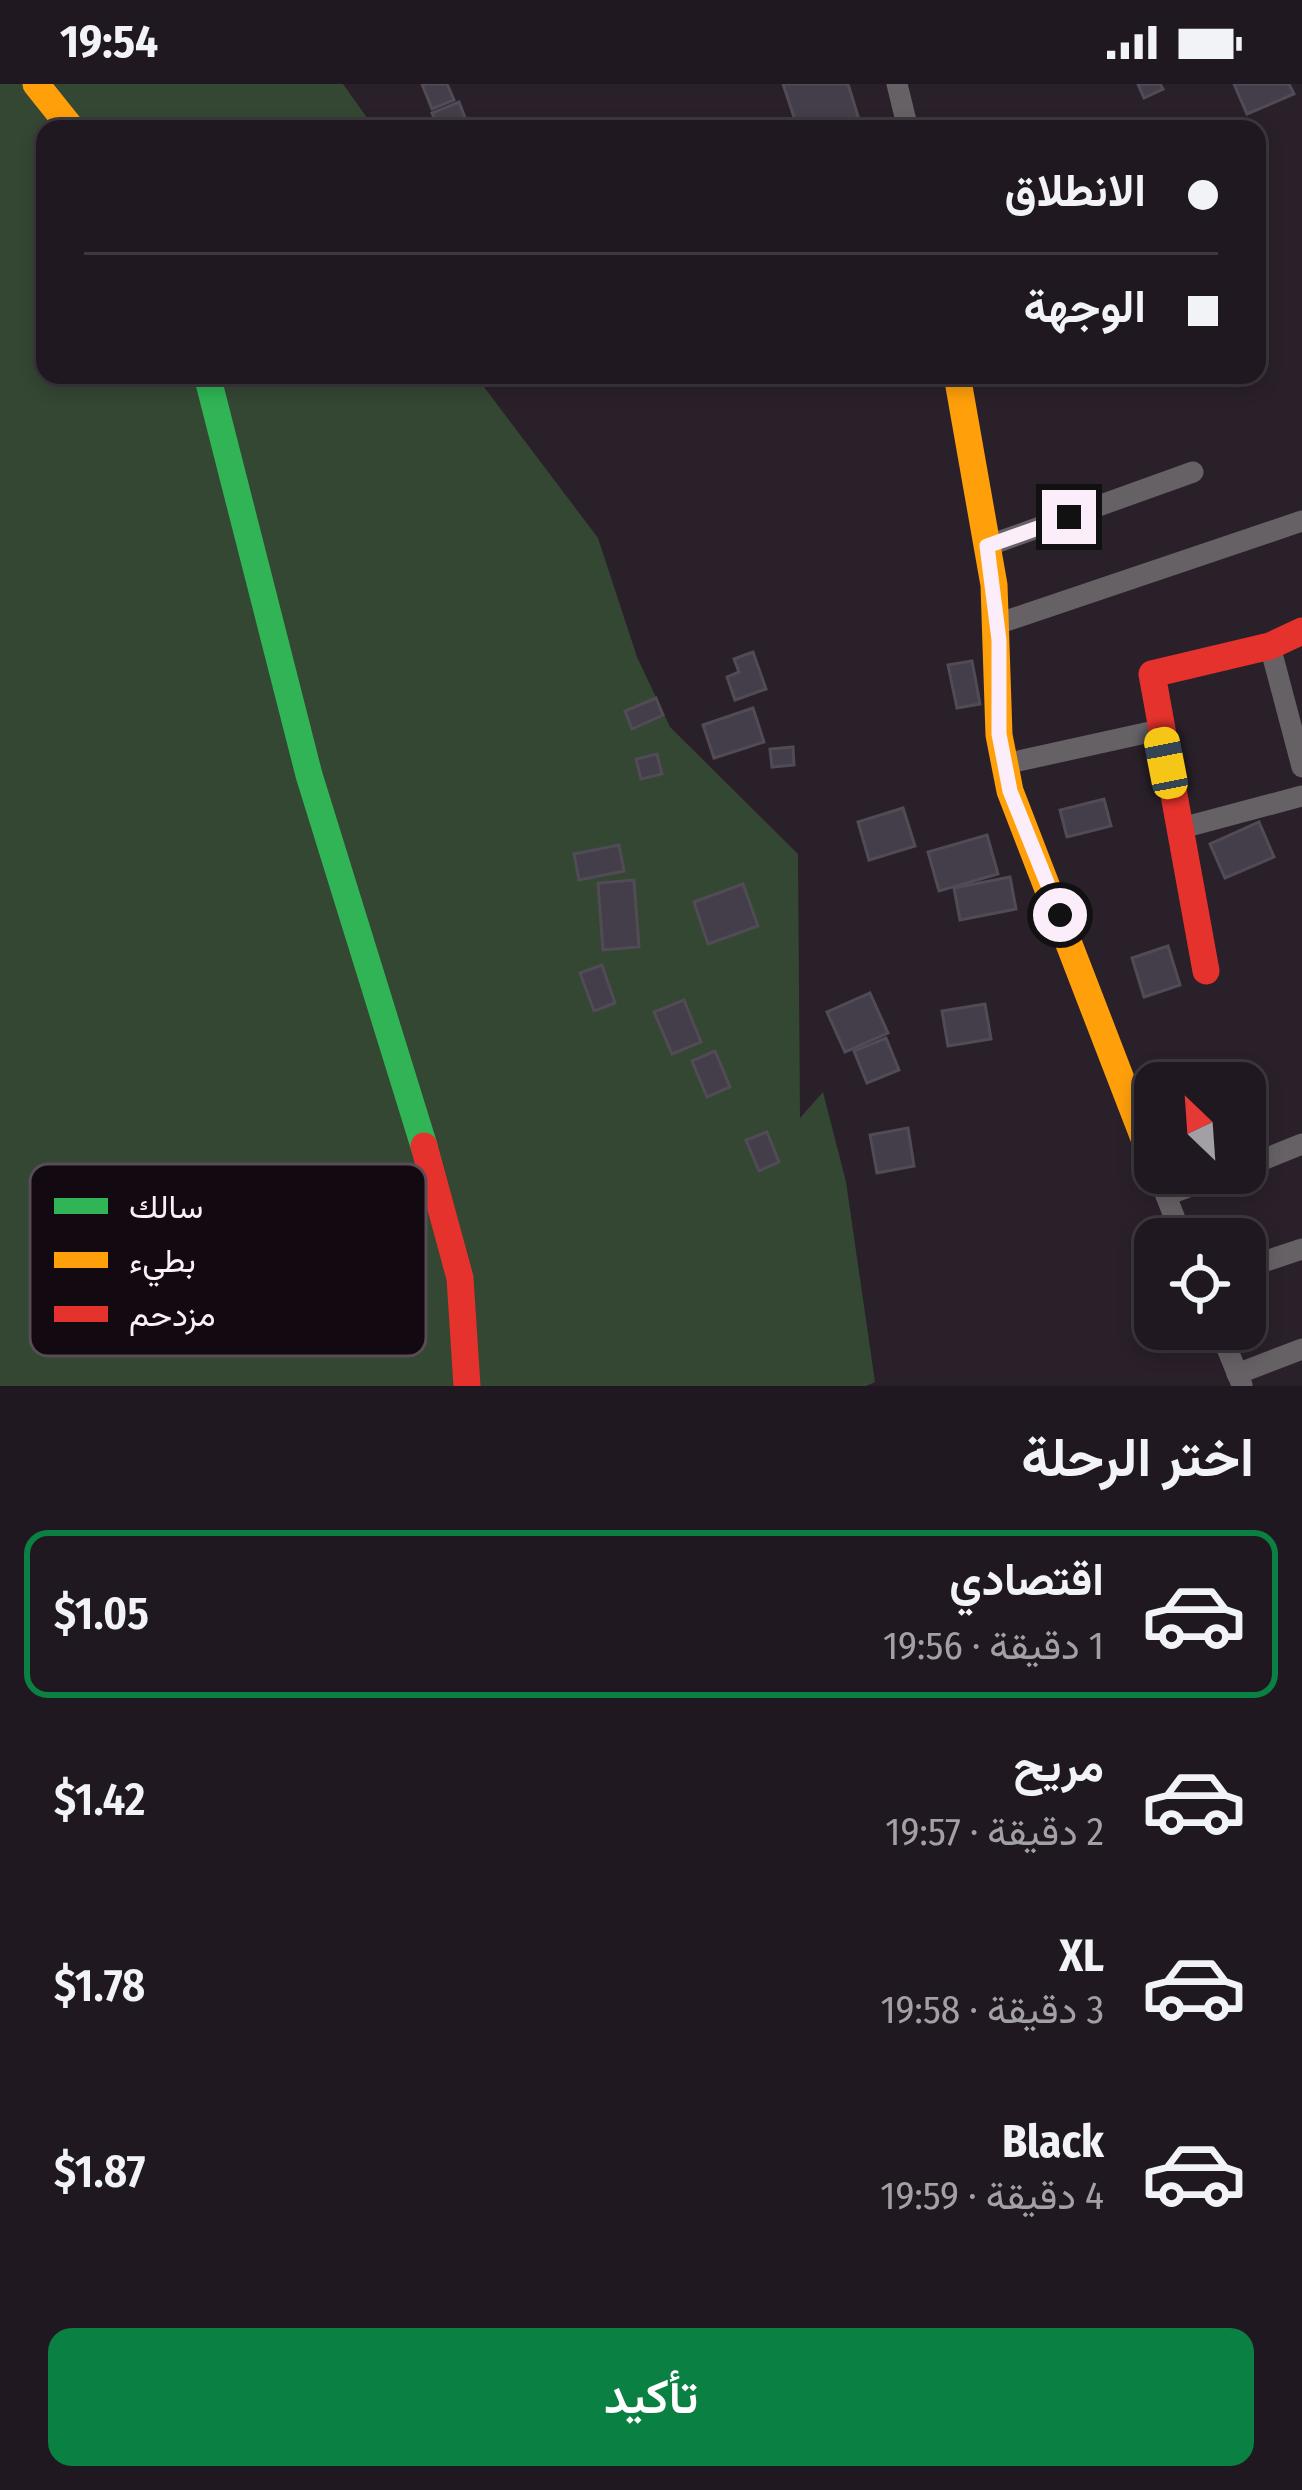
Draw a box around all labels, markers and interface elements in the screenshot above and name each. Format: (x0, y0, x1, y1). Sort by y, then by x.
text: 19:54 (60, 15, 158, 69)
text: الانطلاق (1005, 164, 1146, 218)
text: الوجهة (1024, 280, 1146, 334)
route end (1042, 490, 1096, 544)
car (1141, 724, 1191, 802)
route start (1033, 888, 1087, 942)
north arrow (1134, 1062, 1266, 1194)
map controls (1134, 1062, 1266, 1350)
legend (30, 1164, 426, 1356)
text: سالك (129, 1187, 203, 1227)
button: locate (1134, 1218, 1266, 1350)
text: بطيء (129, 1241, 196, 1287)
text: مزدحم (129, 1295, 216, 1336)
text: اختر الرحلة (1021, 1426, 1254, 1490)
text: اقتصادي (949, 1553, 1104, 1607)
icon: car (1140, 1560, 1248, 1668)
text: $1.05 (54, 1587, 149, 1641)
text: 1 دقيقة · 19:56 (883, 1623, 1104, 1669)
text: مريح (1013, 1739, 1104, 1793)
icon: car (1140, 1746, 1248, 1854)
text: $1.42 (54, 1773, 146, 1827)
text: 2 دقيقة · 19:57 (885, 1809, 1104, 1855)
text: XL (1059, 1929, 1104, 1983)
icon: car (1140, 1932, 1248, 2040)
text: $1.78 (54, 1959, 145, 2013)
text: 3 دقيقة · 19:58 (880, 1987, 1104, 2033)
text: Black (1002, 2115, 1104, 2169)
icon: car (1140, 2118, 1248, 2226)
text: $1.87 (54, 2145, 145, 2199)
text: 4 دقيقة · 19:59 (880, 2173, 1104, 2219)
button: تأكيد (48, 2328, 1254, 2466)

